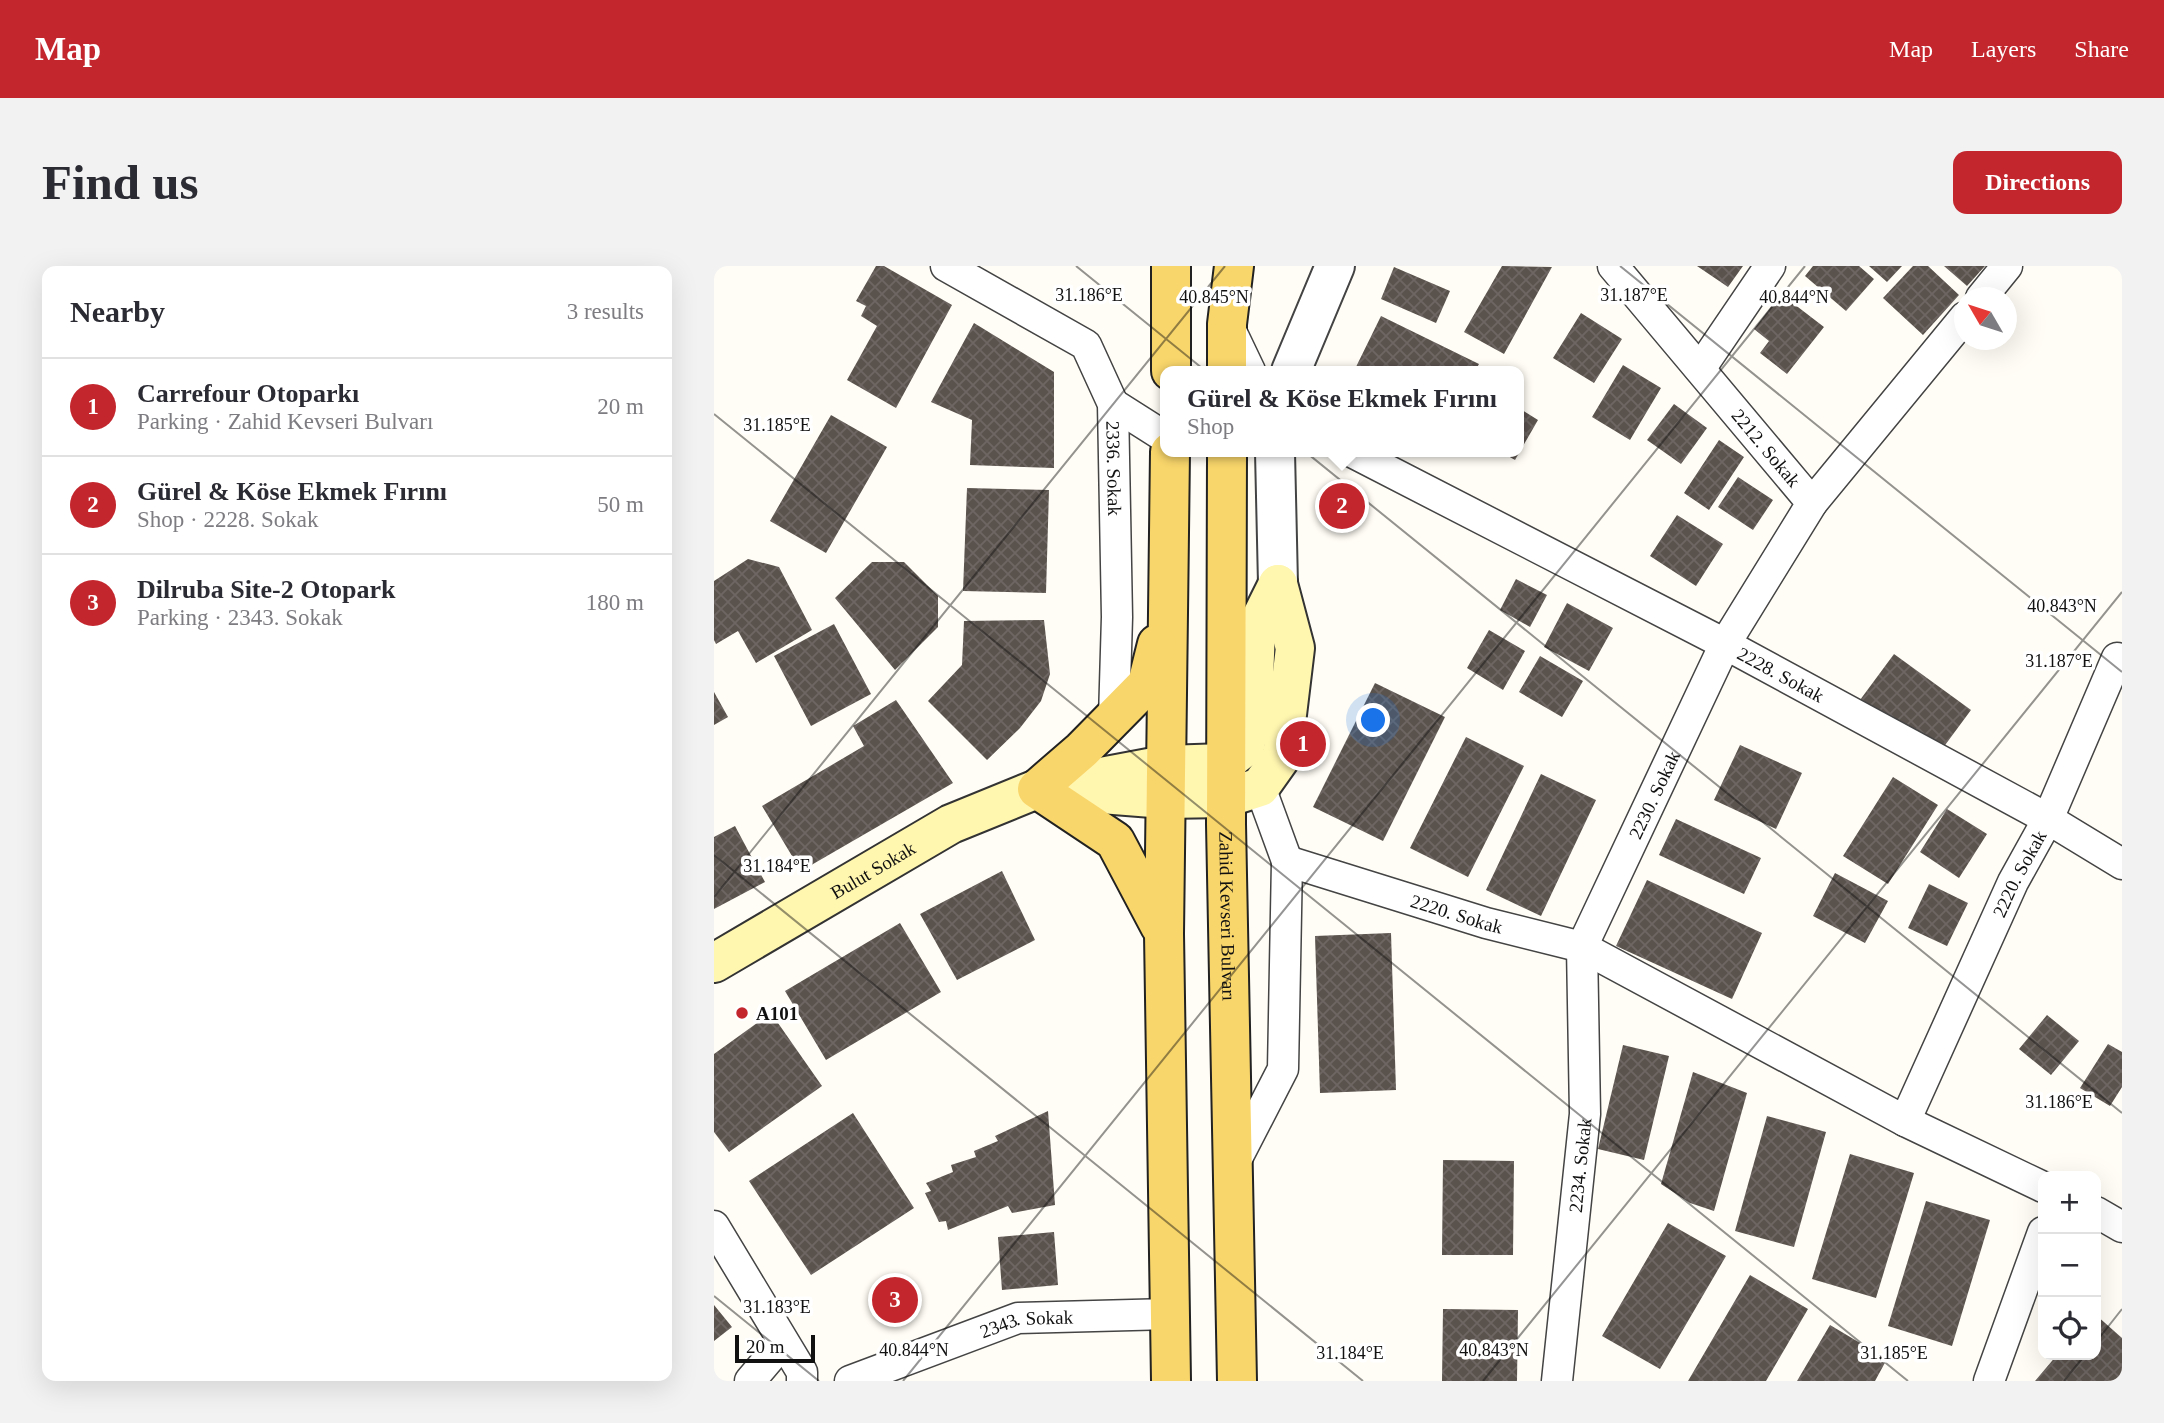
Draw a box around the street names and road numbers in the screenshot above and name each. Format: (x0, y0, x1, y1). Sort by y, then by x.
street label: 2212. Sokak (1727, 405, 1805, 492)
street label: 2336. Sokak (1103, 421, 1126, 517)
street label: 2228. Sokak (1734, 642, 1828, 706)
street label: 2230. Sokak (1624, 747, 1684, 842)
street label: 2220. Sokak (1988, 826, 2050, 920)
street label: Zahid Kevseri Bulvarı (1216, 831, 1240, 1001)
street label: Bulut Sokak (827, 837, 919, 903)
street label: 2220. Sokak (1408, 890, 1505, 937)
street label: 2234. Sokak (1564, 1116, 1595, 1214)
street label: 2343. Sokak (977, 1306, 1074, 1342)

